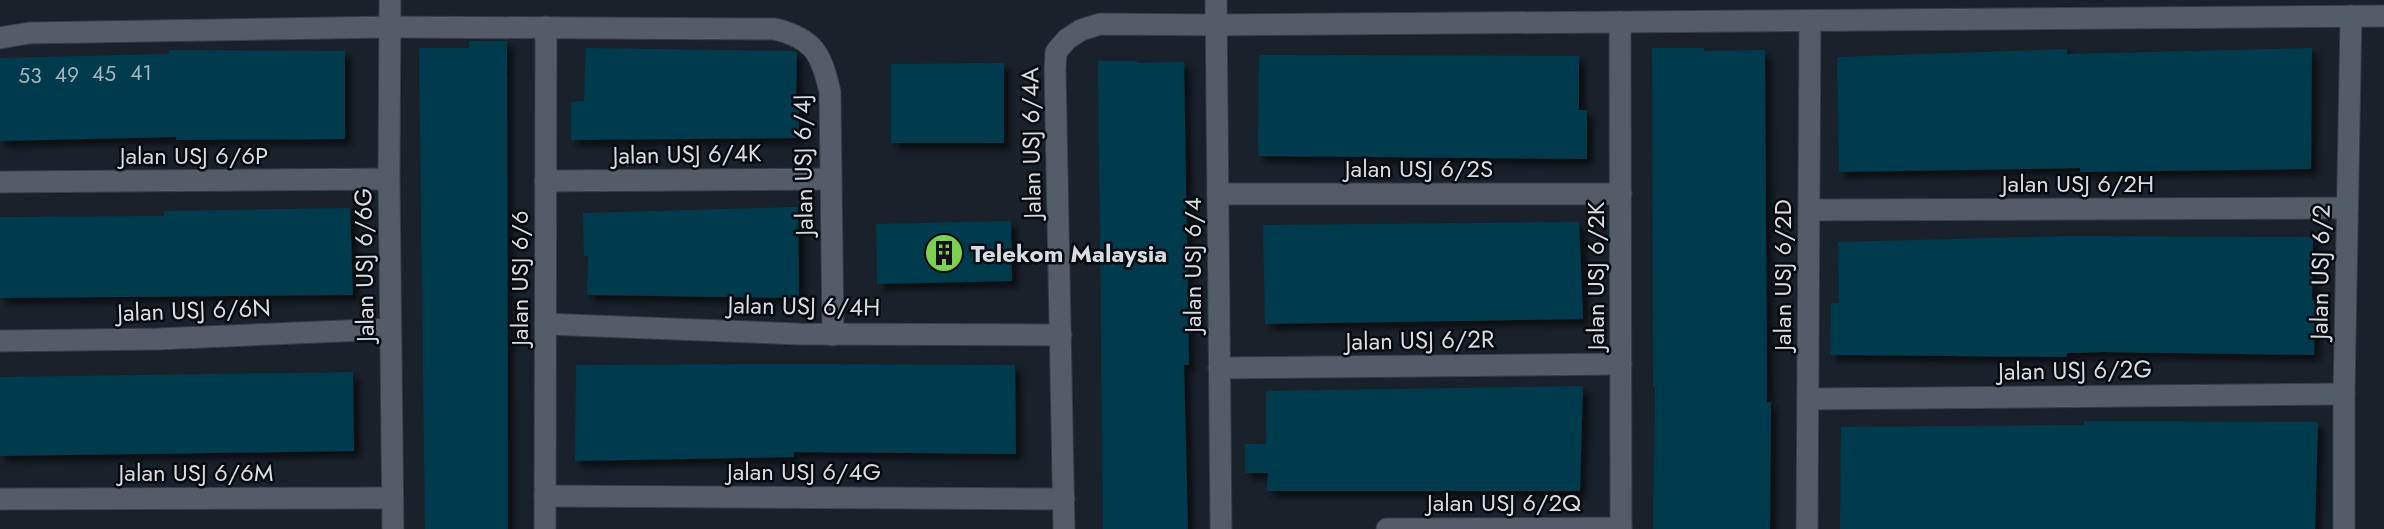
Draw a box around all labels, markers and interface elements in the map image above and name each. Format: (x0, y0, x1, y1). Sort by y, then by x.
house number: 41 (130, 58, 152, 88)
house number: 45 (92, 59, 116, 89)
house number: 49 (55, 60, 79, 90)
house number: 53 (18, 61, 42, 91)
street label: Jalan USJ 6/4A (1012, 67, 1050, 222)
street label: Jalan USJ 6/4J (784, 94, 822, 239)
street label: Jalan USJ 6/4K (609, 135, 762, 173)
street label: Jalan USJ 6/6P (117, 138, 268, 173)
street label: Jalan USJ 6/2S (1342, 151, 1493, 186)
street label: Jalan USJ 6/2H (1999, 166, 2154, 201)
street label: Jalan USJ 6/6G (345, 188, 383, 345)
street label: Jalan USJ 6/4 (1175, 197, 1210, 336)
street label: Jalan USJ 6/2D (1765, 199, 1800, 354)
street label: Jalan USJ 6/2K (1578, 201, 1613, 353)
street label: Jalan USJ 6/2 (2301, 204, 2339, 343)
street label: Jalan USJ 6/6 (502, 210, 537, 349)
building icon: Telekom Malaysia (923, 232, 965, 274)
place label: Telekom Malaysia (971, 236, 1167, 271)
street label: Jalan USJ 6/4H (724, 287, 881, 325)
street label: Jalan USJ 6/6N (113, 290, 272, 330)
street label: Jalan USJ 6/2R (1342, 321, 1495, 359)
street label: Jalan USJ 6/2G (1995, 351, 2152, 389)
street label: Jalan USJ 6/4G (724, 454, 881, 489)
street label: Jalan USJ 6/6M (116, 455, 273, 490)
street label: Jalan USJ 6/2Q (1424, 485, 1581, 520)

